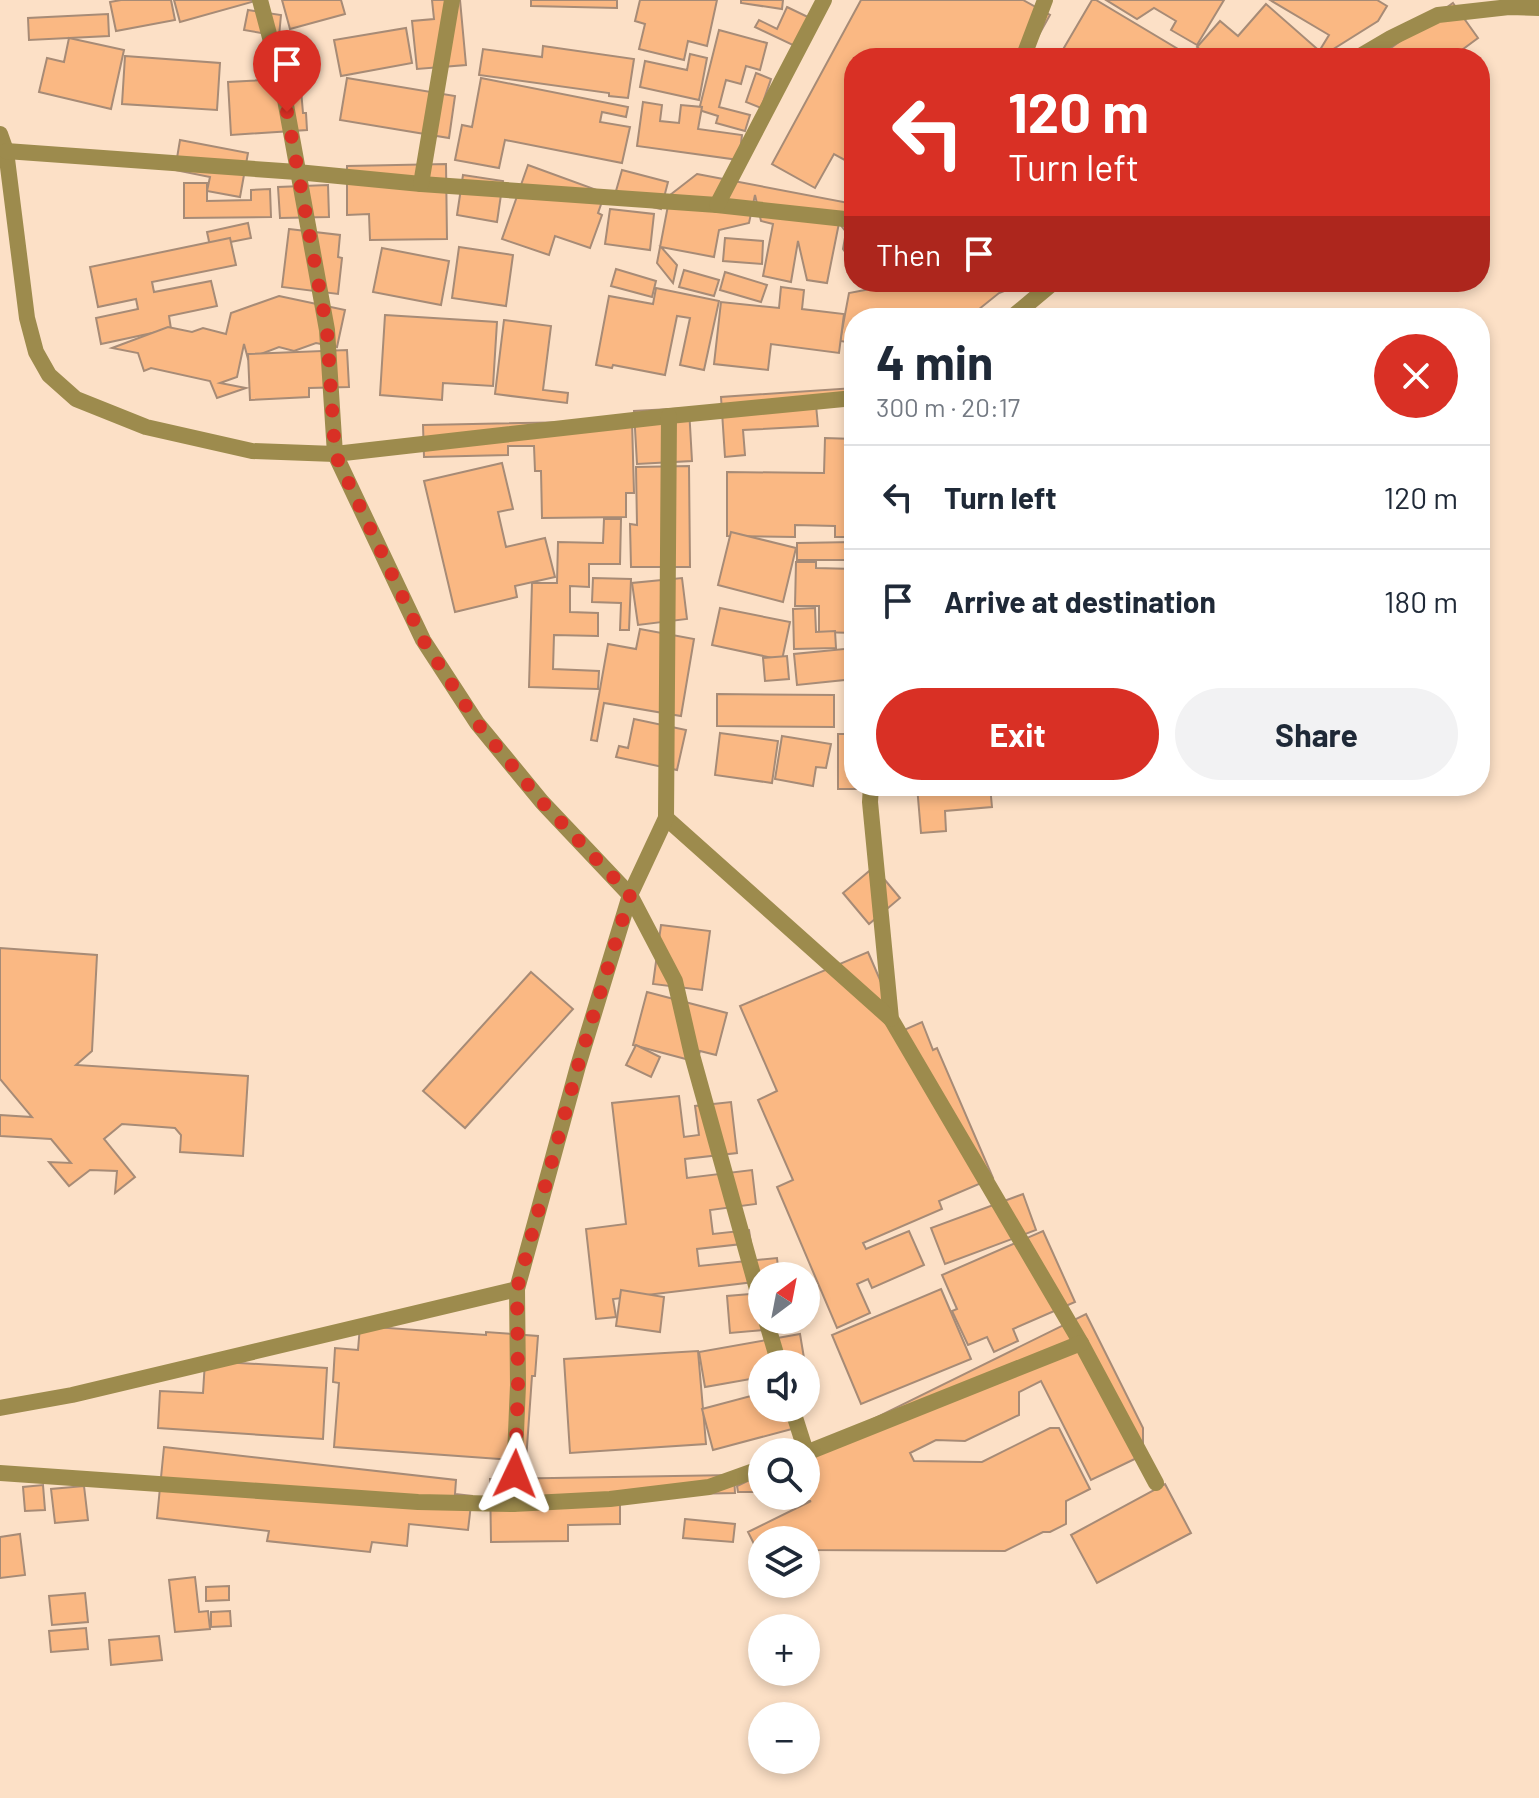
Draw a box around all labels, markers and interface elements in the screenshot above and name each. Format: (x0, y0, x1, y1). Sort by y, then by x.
pin (253, 30, 321, 112)
icon: arrive (265, 42, 309, 86)
text: 120 m (1008, 77, 1149, 144)
icon: left (876, 80, 980, 184)
text: Turn left (1008, 145, 1139, 188)
icon: arrive (957, 232, 1001, 276)
text: Then (876, 236, 941, 272)
text: 4 min (876, 332, 993, 390)
button: close (1374, 334, 1458, 418)
text: 300 m · 20:17 (876, 391, 1020, 422)
icon: left (876, 475, 920, 519)
text: Turn left (944, 479, 1057, 515)
text: 120 m (1384, 479, 1458, 515)
icon: arrive (876, 579, 920, 623)
text: Arrive at destination (944, 583, 1216, 619)
text: 180 m (1384, 583, 1458, 619)
button: Exit (876, 688, 1159, 780)
button: Share (1175, 688, 1458, 780)
north arrow (748, 1262, 820, 1334)
map controls (748, 1262, 820, 1774)
button: sound (748, 1350, 820, 1422)
position arrow (473, 1432, 557, 1516)
button: search (748, 1438, 820, 1510)
button: layers (748, 1526, 820, 1598)
button: + (748, 1614, 820, 1686)
button: − (748, 1702, 820, 1774)

